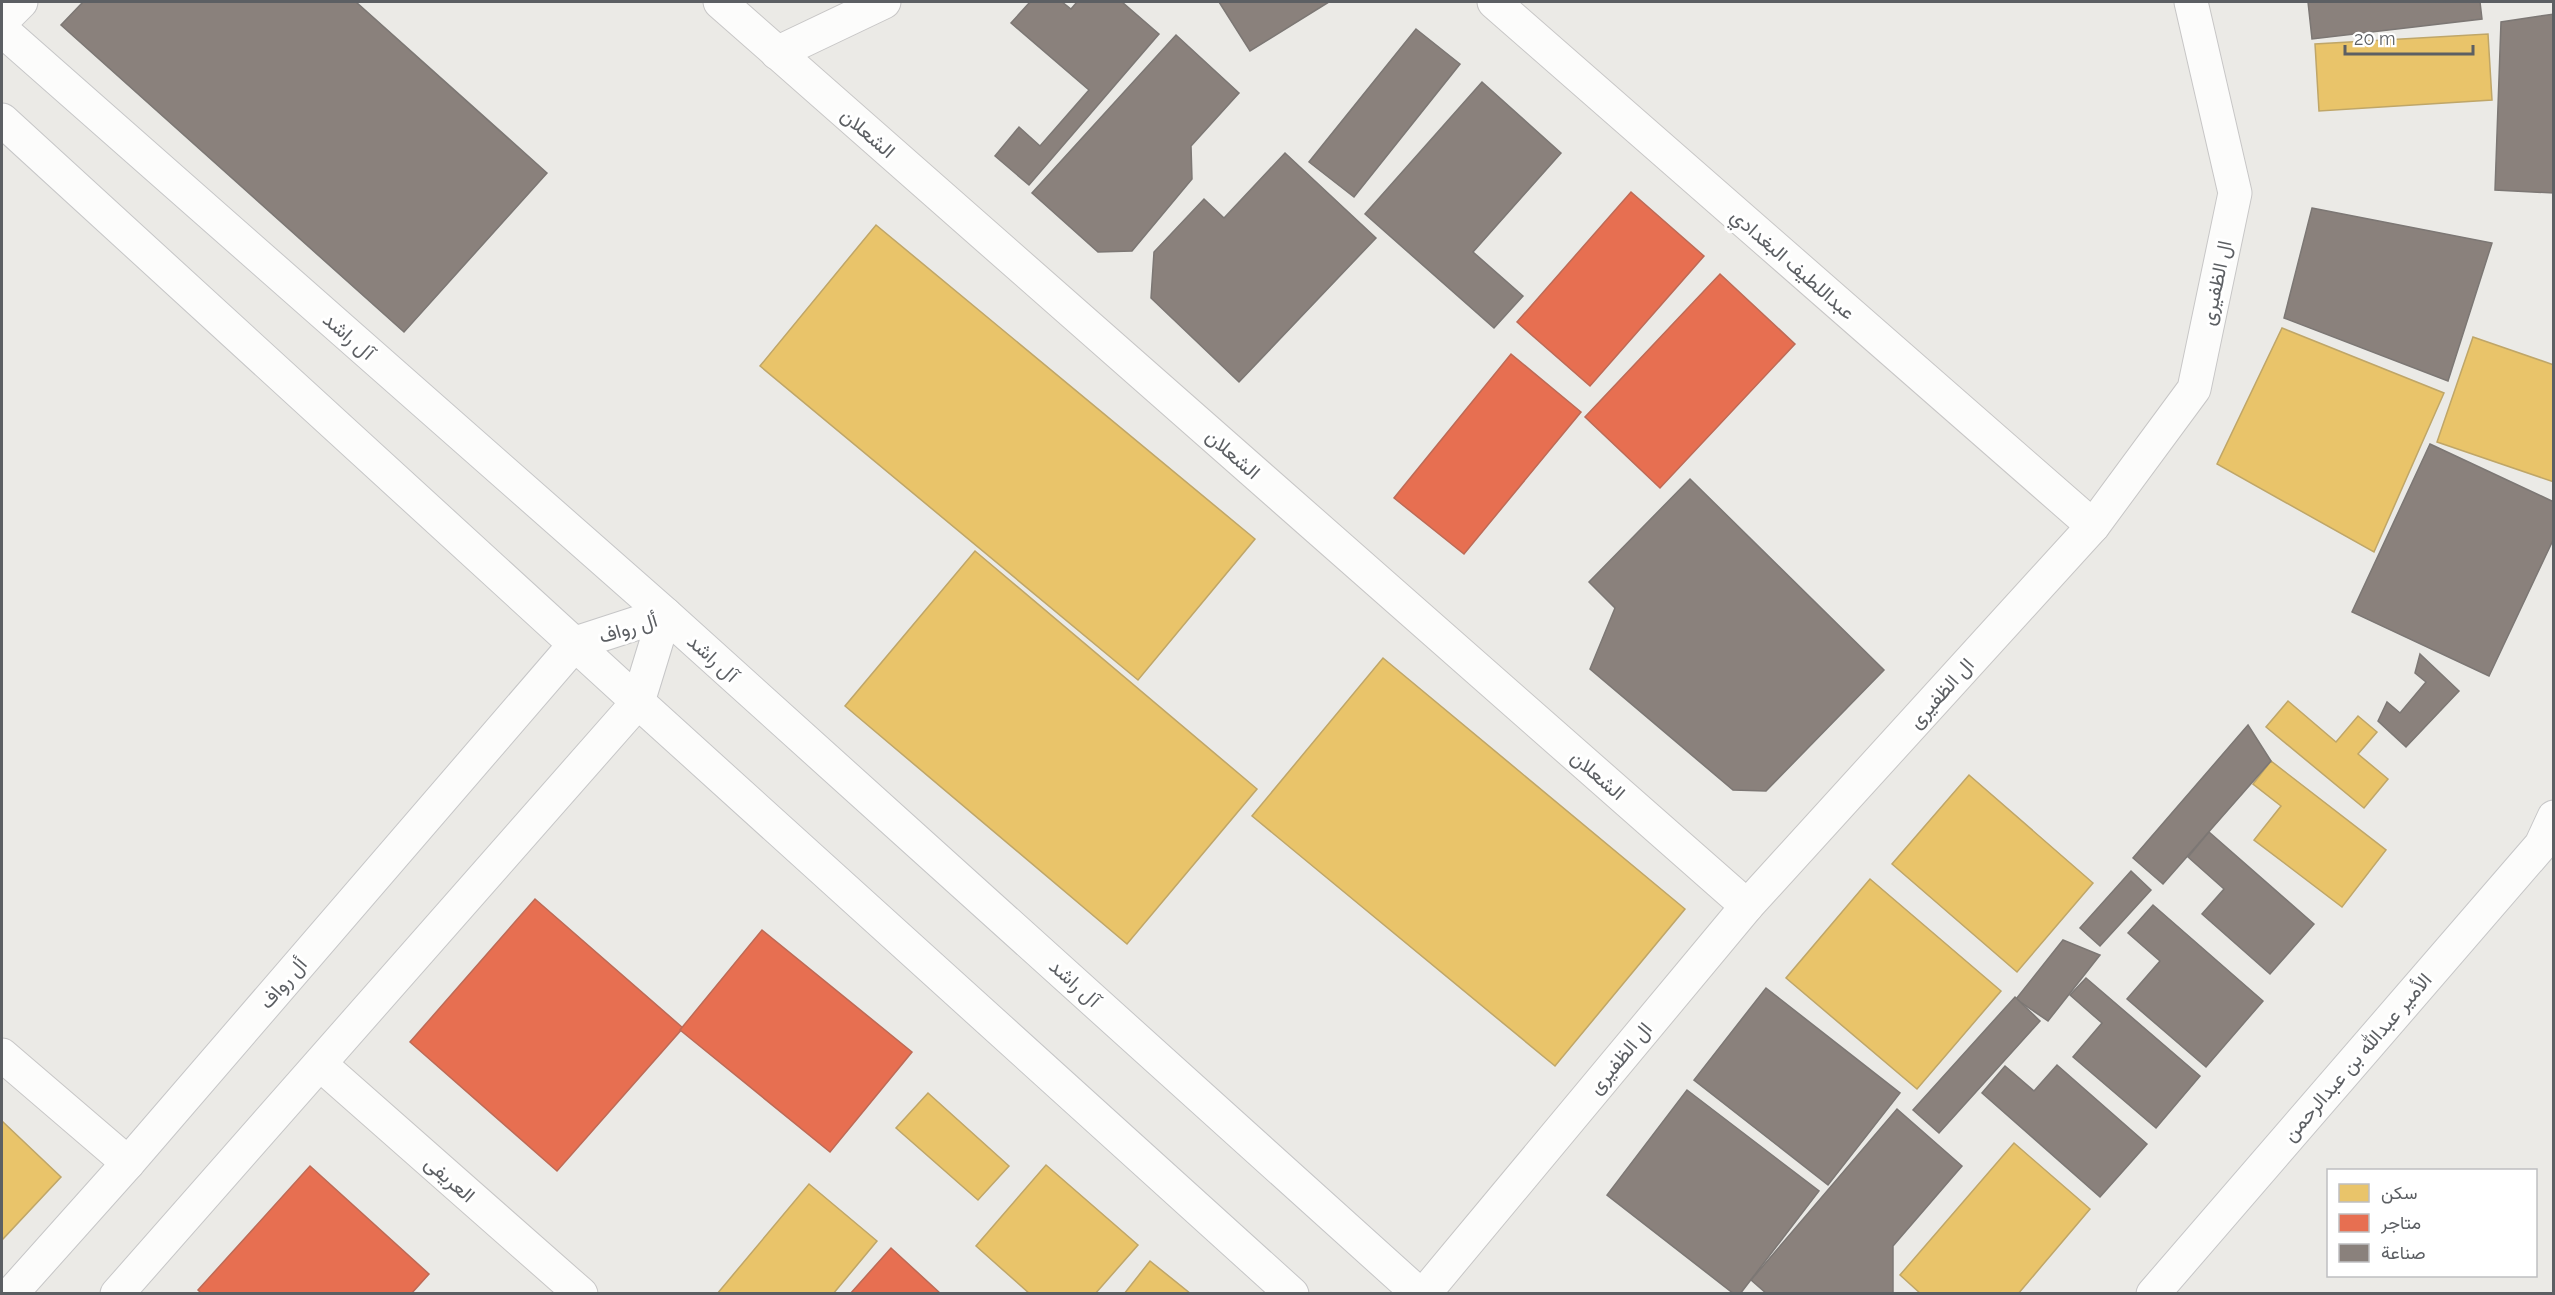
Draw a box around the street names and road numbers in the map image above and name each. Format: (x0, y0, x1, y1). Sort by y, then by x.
street label: الشعلان (836, 103, 900, 163)
street label: عبداللطيف البغدادي (1723, 203, 1860, 328)
street label: ال الظفيرى (2195, 238, 2238, 328)
street label: آل راشد (318, 307, 381, 367)
street label: الشعلان (1201, 424, 1265, 484)
street label: أل رواف (596, 608, 661, 649)
street label: آل راشد (682, 629, 744, 689)
street label: ال الظفيرى (1903, 653, 1979, 734)
street label: الشعلان (1566, 745, 1630, 805)
street label: أل رواف (254, 952, 313, 1014)
street label: آل راشد (1044, 954, 1106, 1014)
street label: الأمير عبدالله بن عبدالرحمن (2277, 968, 2437, 1147)
street label: ال الظفيرى (1583, 1017, 1658, 1099)
street label: العريفى (419, 1151, 480, 1208)

